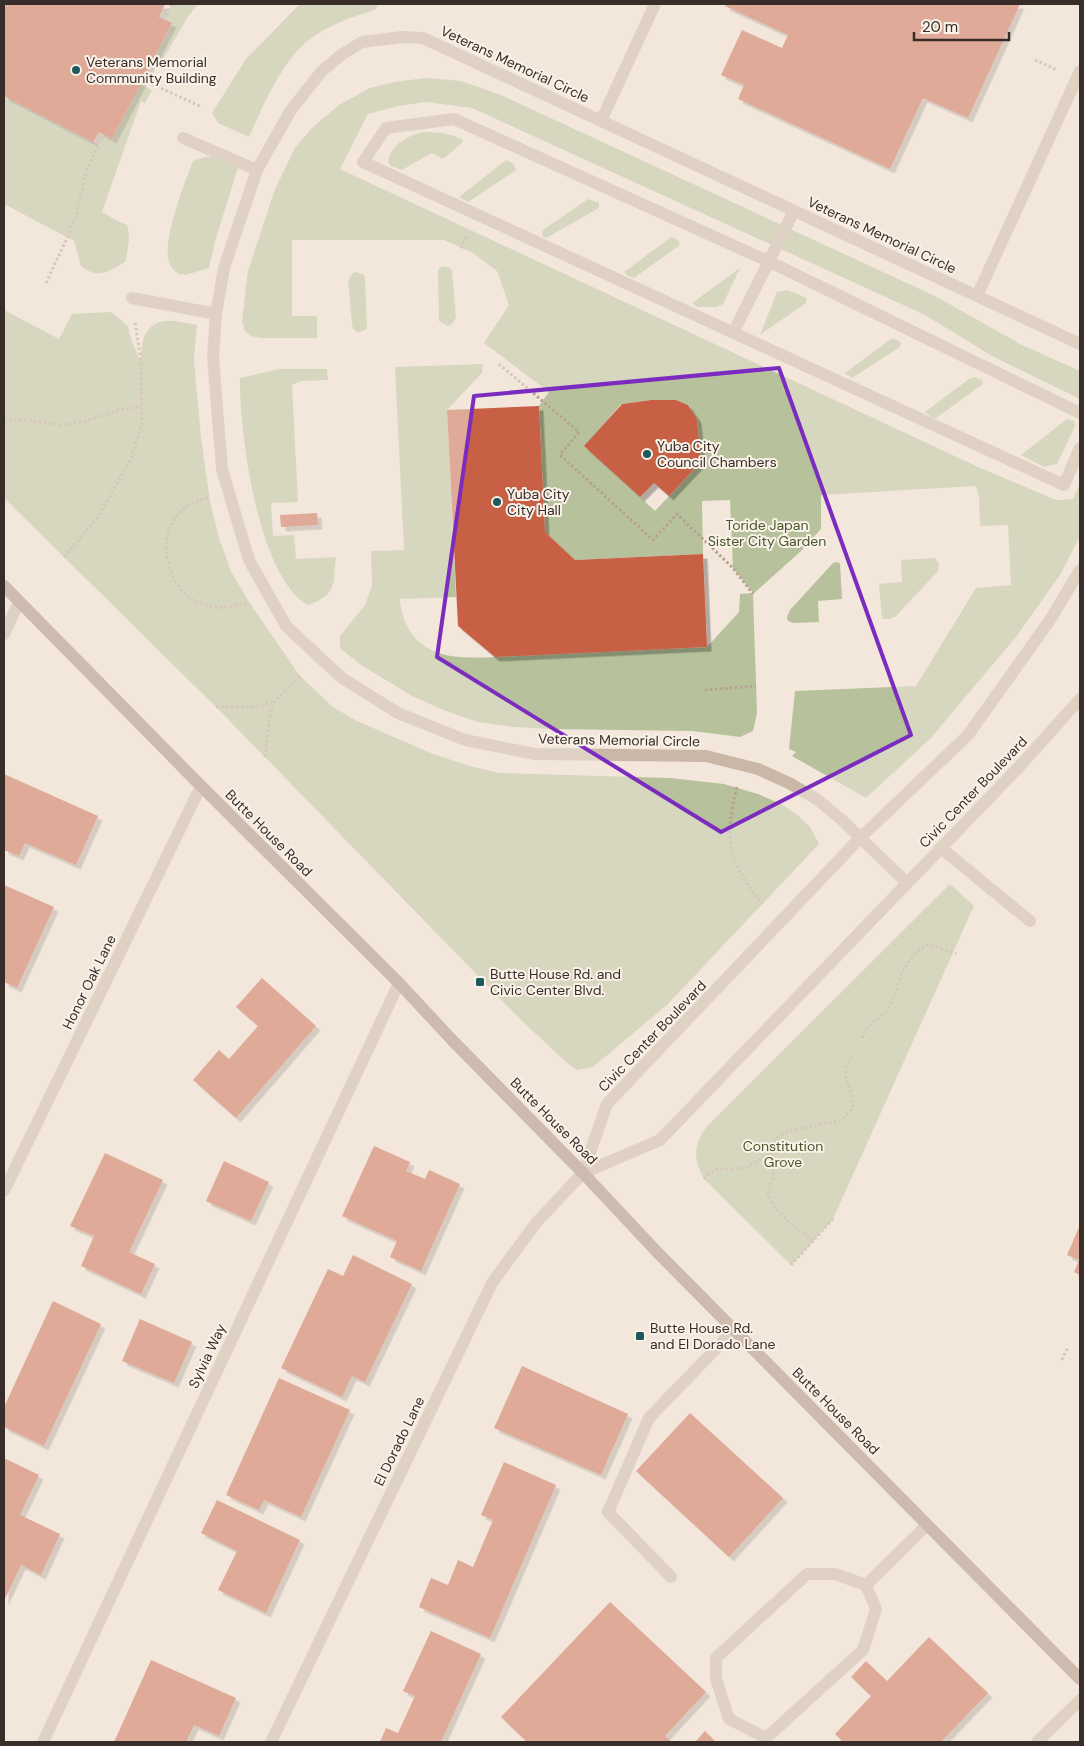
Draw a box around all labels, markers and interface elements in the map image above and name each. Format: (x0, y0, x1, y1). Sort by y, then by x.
scale bar (914, 10, 1009, 42)
text: 20 m (922, 17, 958, 37)
street label: Veterans Memorial Circle (438, 22, 592, 106)
place label: Veterans Memorial Community Building (86, 53, 217, 87)
marker: Veterans Memorial Community Building (70, 64, 82, 76)
street label: Veterans Memorial Circle (805, 193, 959, 277)
place label: Yuba City Council Chambers (657, 437, 777, 471)
marker: Yuba City Council Chambers (641, 448, 653, 460)
place label: Yuba City City Hall (507, 485, 570, 519)
marker: Yuba City City Hall (491, 496, 503, 508)
park label: Toride Japan Sister City Garden (708, 516, 826, 550)
street label: Veterans Memorial Circle (538, 730, 700, 750)
street label: Civic Center Boulevard (915, 733, 1031, 851)
street label: Butte House Road (222, 786, 316, 880)
street label: Honor Oak Lane (58, 932, 120, 1032)
place label: Butte House Rd. and Civic Center Blvd. (490, 965, 621, 999)
marker: Butte House Rd. and Civic Center Blvd. (474, 976, 486, 988)
street label: Civic Center Boulevard (594, 977, 710, 1095)
street label: Butte House Road (507, 1074, 601, 1168)
park label: Constitution Grove (743, 1137, 823, 1171)
place label: Butte House Rd. and El Dorado Lane (650, 1319, 775, 1353)
street label: Sylvia Way (184, 1321, 230, 1391)
marker: Butte House Rd. and El Dorado Lane (634, 1330, 646, 1342)
street label: Butte House Road (789, 1364, 883, 1458)
street label: El Dorado Lane (370, 1393, 428, 1489)

